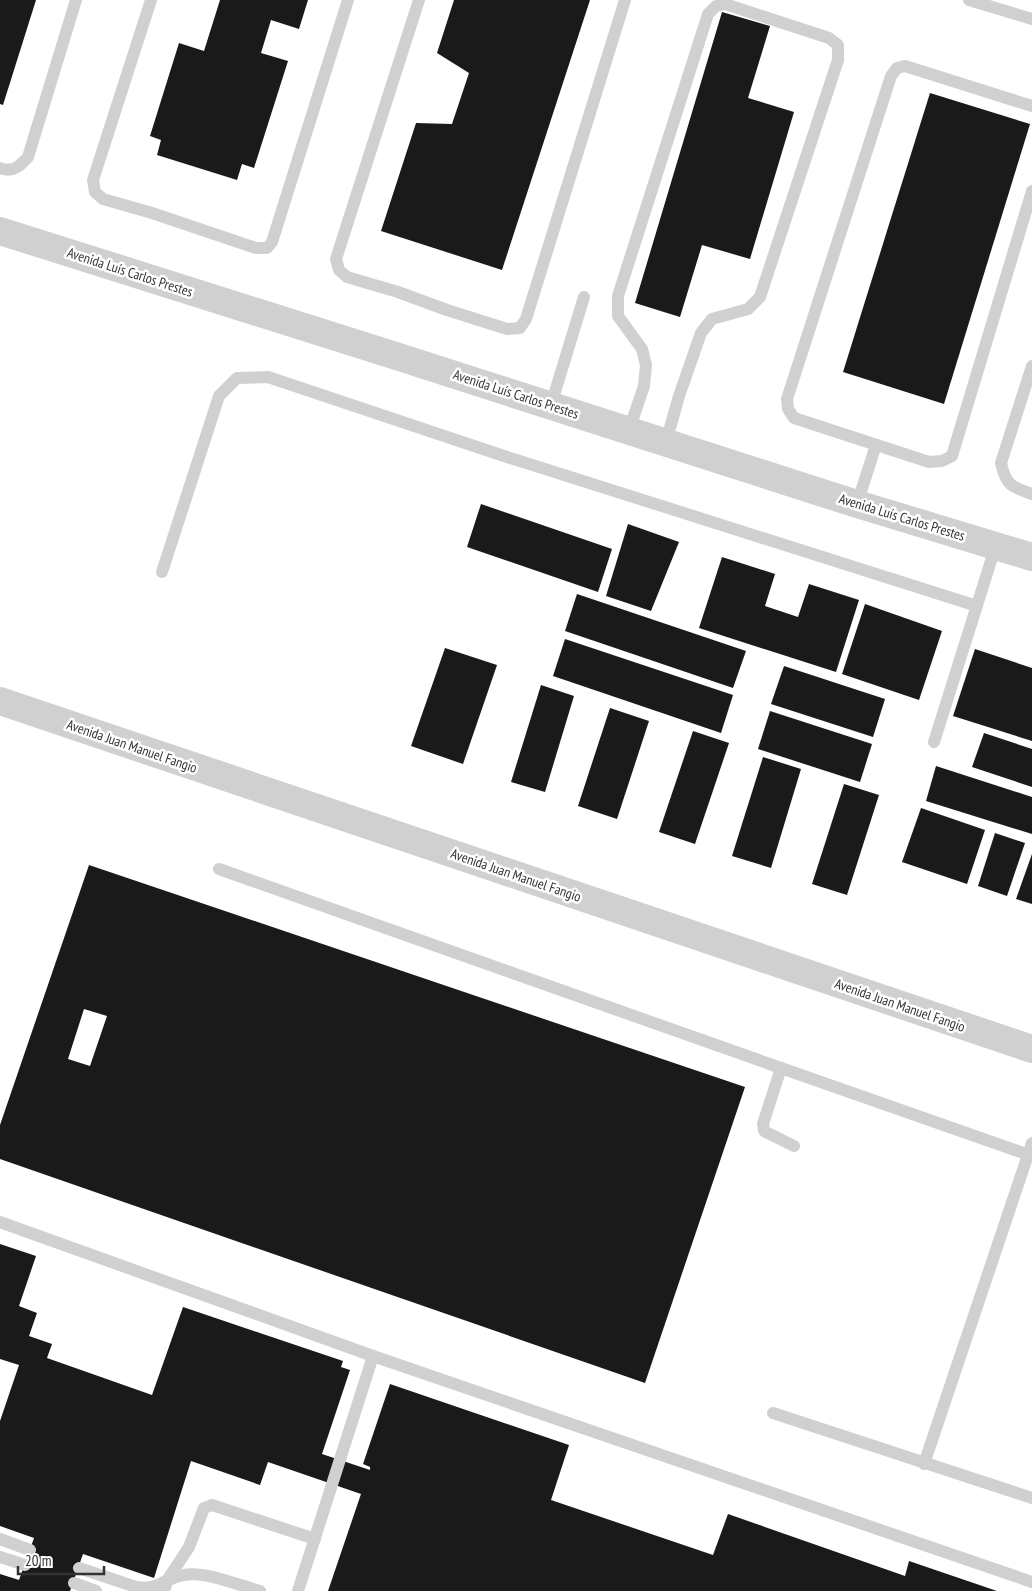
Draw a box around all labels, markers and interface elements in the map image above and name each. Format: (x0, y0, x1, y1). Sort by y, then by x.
street label: Avenida Luís Carlos Prestes (65, 243, 195, 301)
street label: Avenida Luís Carlos Prestes (451, 365, 581, 423)
street label: Avenida Luís Carlos Prestes (837, 489, 967, 545)
street label: Avenida Juan Manuel Fangio (64, 715, 200, 777)
street label: Avenida Juan Manuel Fangio (448, 844, 584, 906)
street label: Avenida Juan Manuel Fangio (832, 974, 968, 1036)
scale bar (18, 1544, 104, 1576)
text: 20 m (25, 1551, 51, 1570)

